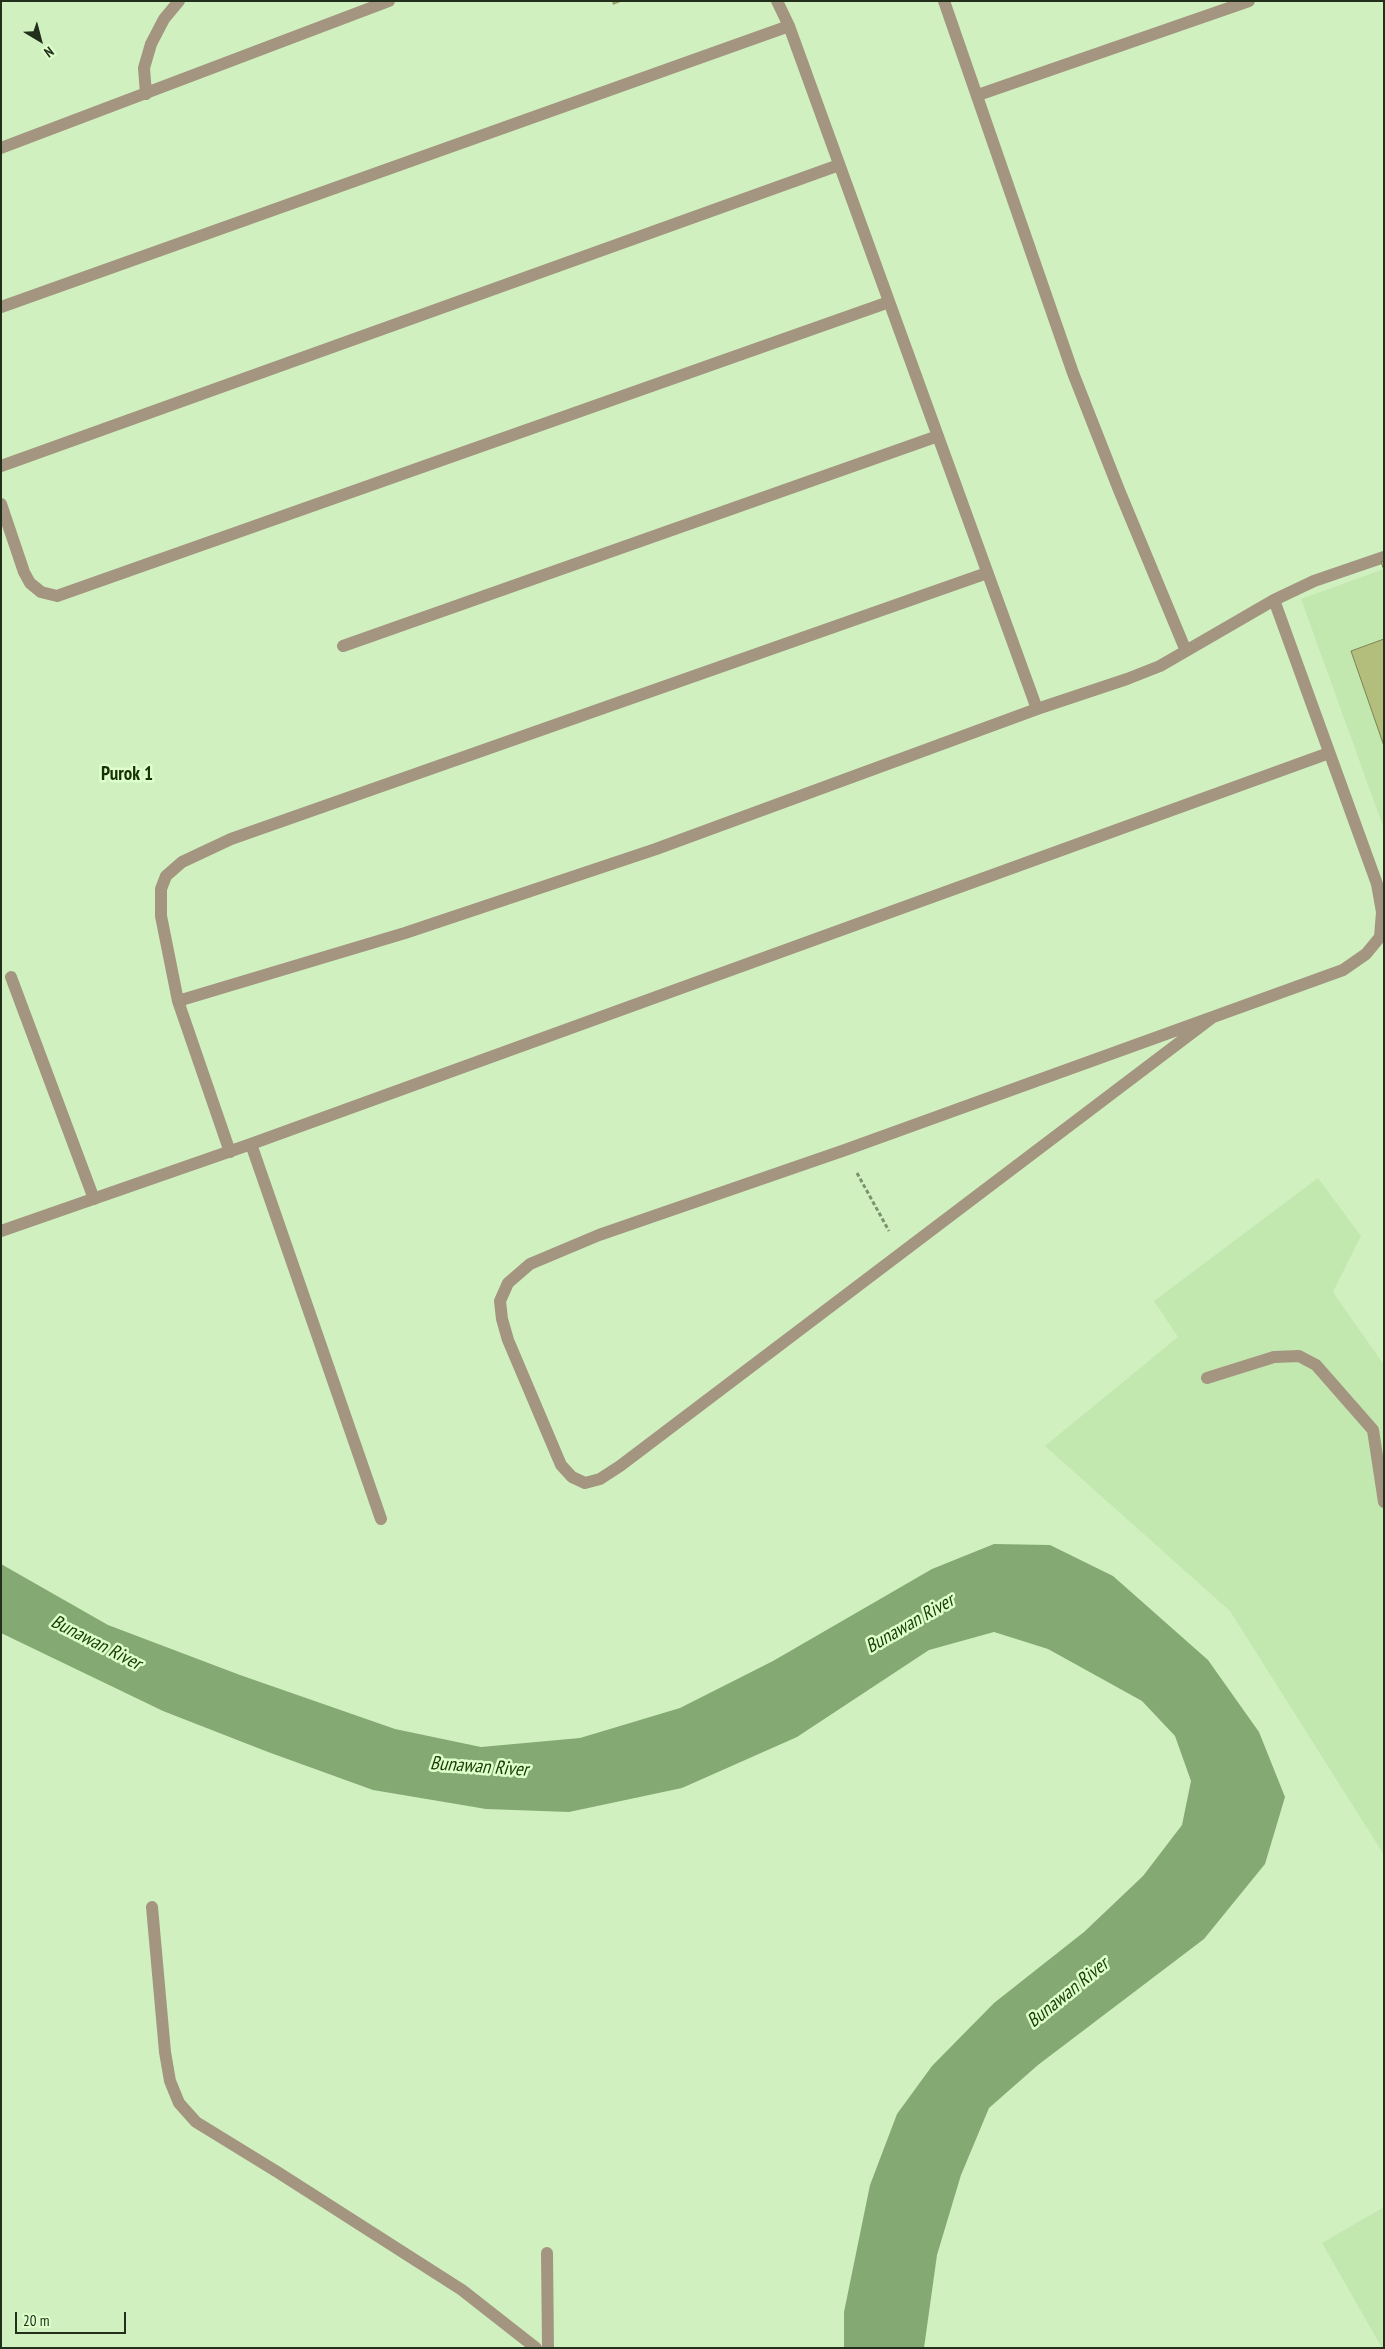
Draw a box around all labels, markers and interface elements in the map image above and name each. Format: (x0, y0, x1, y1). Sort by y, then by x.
north arrow (15, 15, 65, 65)
text: N (41, 43, 57, 61)
district label: Purok 1 (101, 764, 153, 786)
water label: Bunawan River (862, 1590, 958, 1658)
water label: Bunawan River (47, 1611, 145, 1675)
water label: Bunawan River (429, 1752, 529, 1782)
water label: Bunawan River (1023, 1953, 1113, 2033)
scale bar (18, 2302, 129, 2334)
text: 20 m (23, 2311, 49, 2330)

